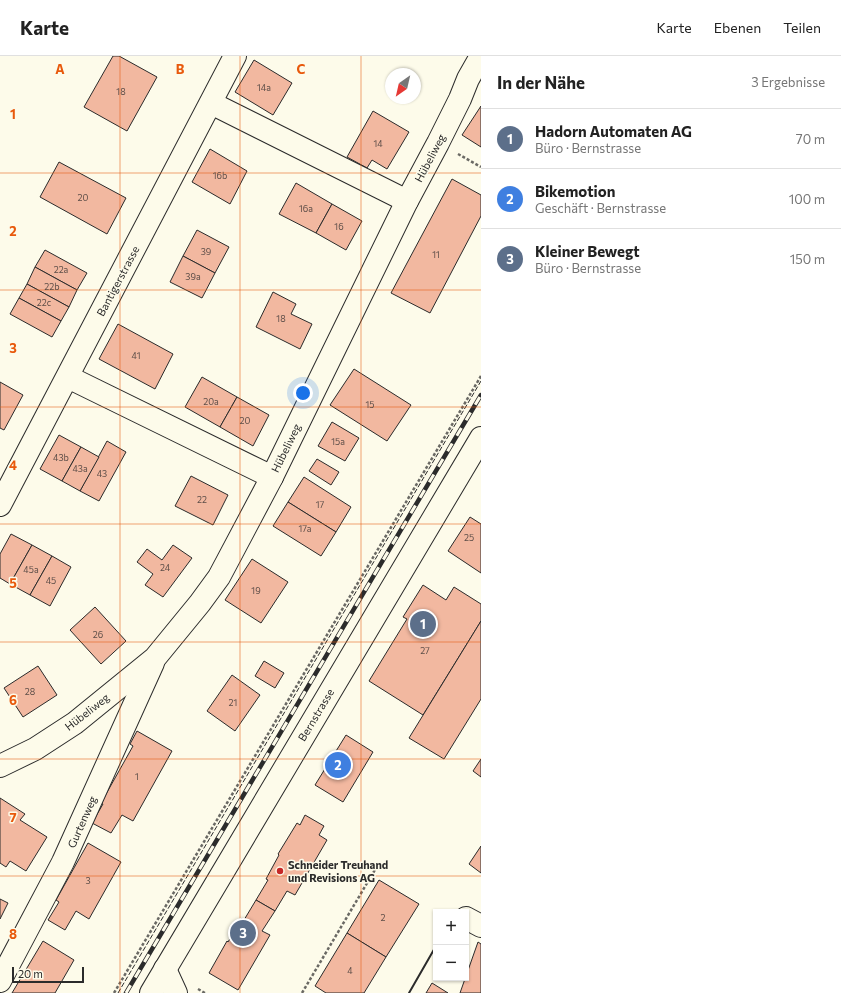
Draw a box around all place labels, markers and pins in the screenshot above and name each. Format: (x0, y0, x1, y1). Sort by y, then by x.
pin: 1 (410, 609, 436, 639)
pin: 2 (325, 750, 351, 780)
place label: Schneider Treuhand und Revisions AG (288, 858, 388, 884)
marker: Schneider Treuhand und Revisions AG (275, 866, 285, 876)
pin: 3 (230, 918, 256, 948)

